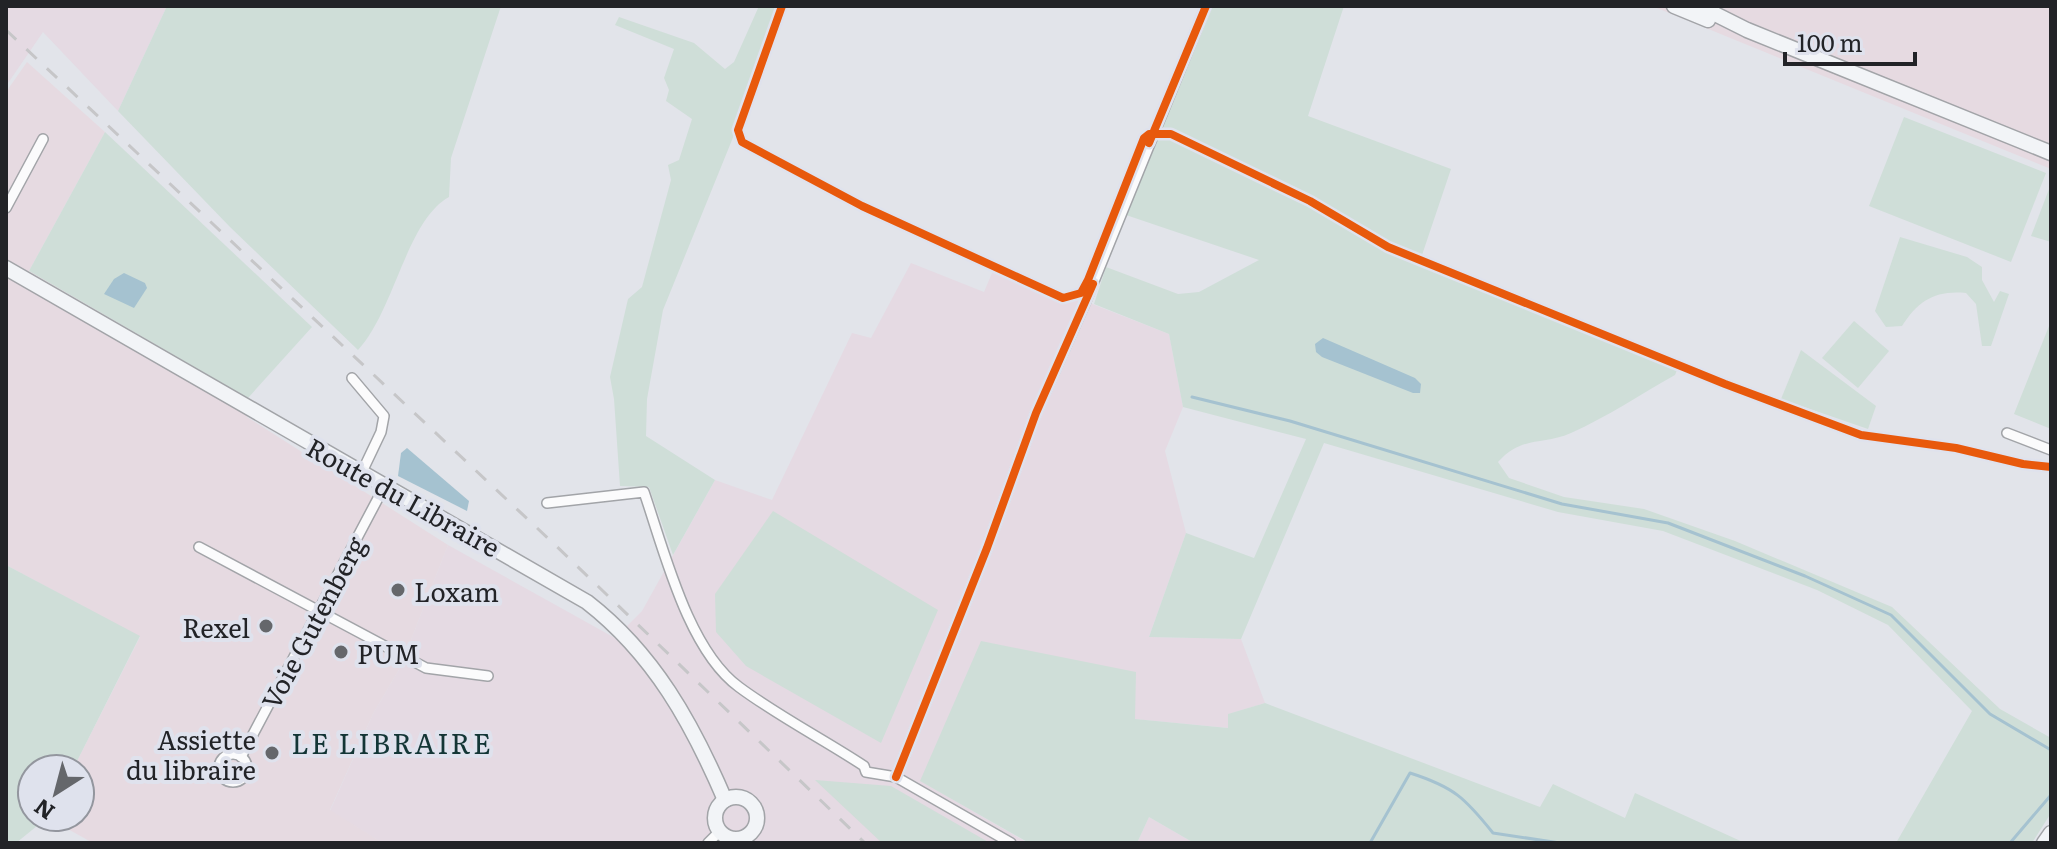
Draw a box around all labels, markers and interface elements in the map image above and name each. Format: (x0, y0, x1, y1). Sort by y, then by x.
scale bar (1785, 16, 1915, 66)
text: 100 m (1797, 24, 1863, 59)
street label: Route du Libraire (300, 427, 508, 565)
street label: Voie Gutenberg (250, 528, 374, 715)
place label: Loxam (414, 571, 499, 610)
marker: Loxam (389, 581, 407, 599)
place label: Rexel (182, 607, 250, 646)
marker: Rexel (257, 617, 275, 635)
place label: PUM (357, 633, 420, 672)
marker: PUM (332, 643, 350, 661)
place label: Assiette du libraire (126, 719, 256, 788)
district label: LE LIBRAIRE (291, 721, 493, 763)
marker: Assiette du libraire (263, 744, 281, 762)
north arrow (16, 753, 96, 833)
text: N (26, 792, 61, 829)

